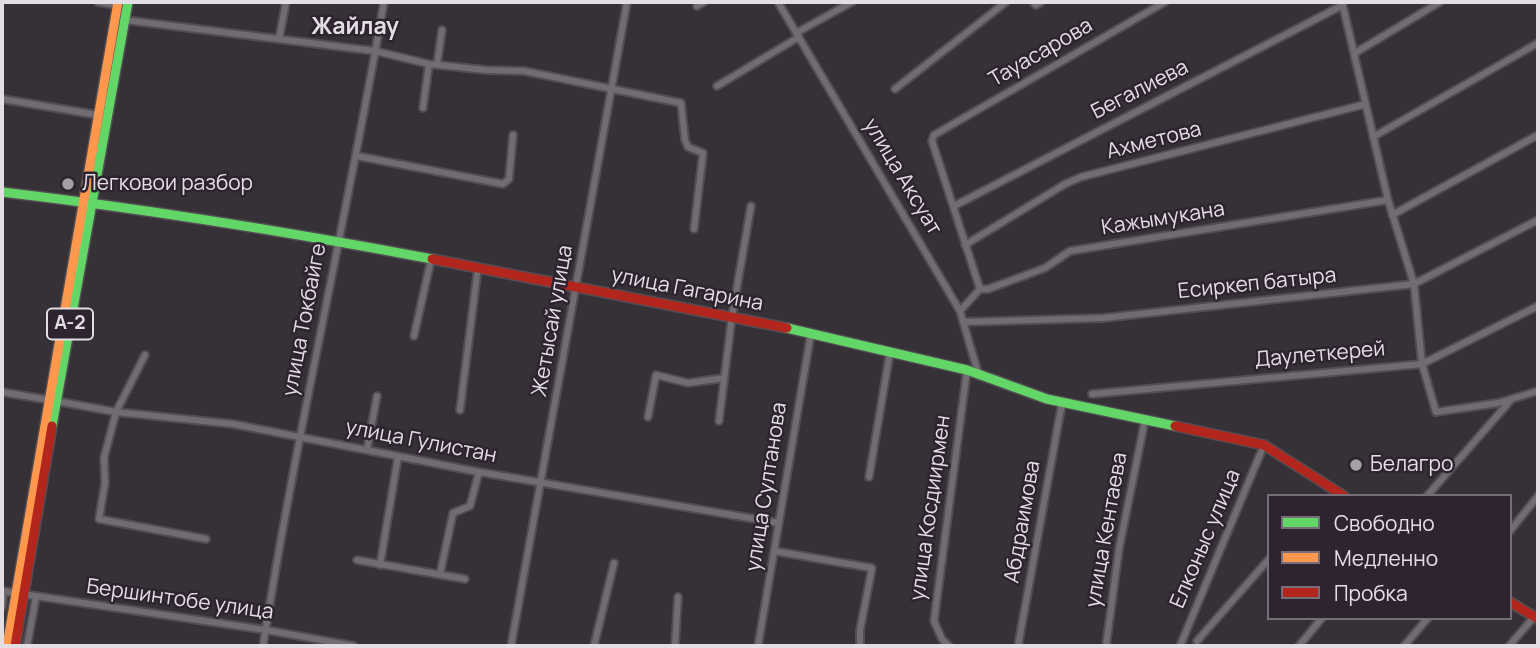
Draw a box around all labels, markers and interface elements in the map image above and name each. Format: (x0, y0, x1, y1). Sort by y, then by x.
street label: Тауасарова (985, 13, 1097, 93)
district label: Жайлау (311, 14, 399, 42)
street label: Бегалиева (1087, 55, 1193, 125)
street label: улица Аксуат (857, 114, 947, 240)
street label: Ахметова (1104, 117, 1204, 165)
place label: Легковои разбор (82, 171, 253, 197)
marker: Легковои разбор (60, 176, 76, 192)
street label: Кажымукана (1099, 197, 1227, 241)
street label: улица Токбайге (278, 241, 332, 399)
street label: Жетысай улица (527, 243, 579, 399)
street label: улица Гагарина (609, 263, 765, 317)
street label: Есиркеп батыра (1177, 263, 1337, 305)
road number: A-2 (47, 308, 93, 340)
street label: Даулеткерей (1254, 337, 1386, 373)
street label: улица Султанова (741, 401, 793, 573)
street label: улица Косдиирмен (906, 414, 956, 602)
street label: улица Гулистан (343, 415, 499, 469)
street label: улица Кентаева (1081, 450, 1133, 610)
place label: Белагро (1370, 452, 1453, 478)
marker: Белагро (1348, 457, 1364, 473)
street label: Абдраимова (1000, 459, 1046, 585)
street label: Елконыс улица (1165, 466, 1247, 612)
legend (1267, 494, 1512, 620)
text: Свободно (1334, 509, 1435, 537)
text: Медленно (1334, 544, 1438, 572)
street label: Бершинтобе улица (85, 574, 275, 626)
text: Пробка (1334, 579, 1408, 607)

